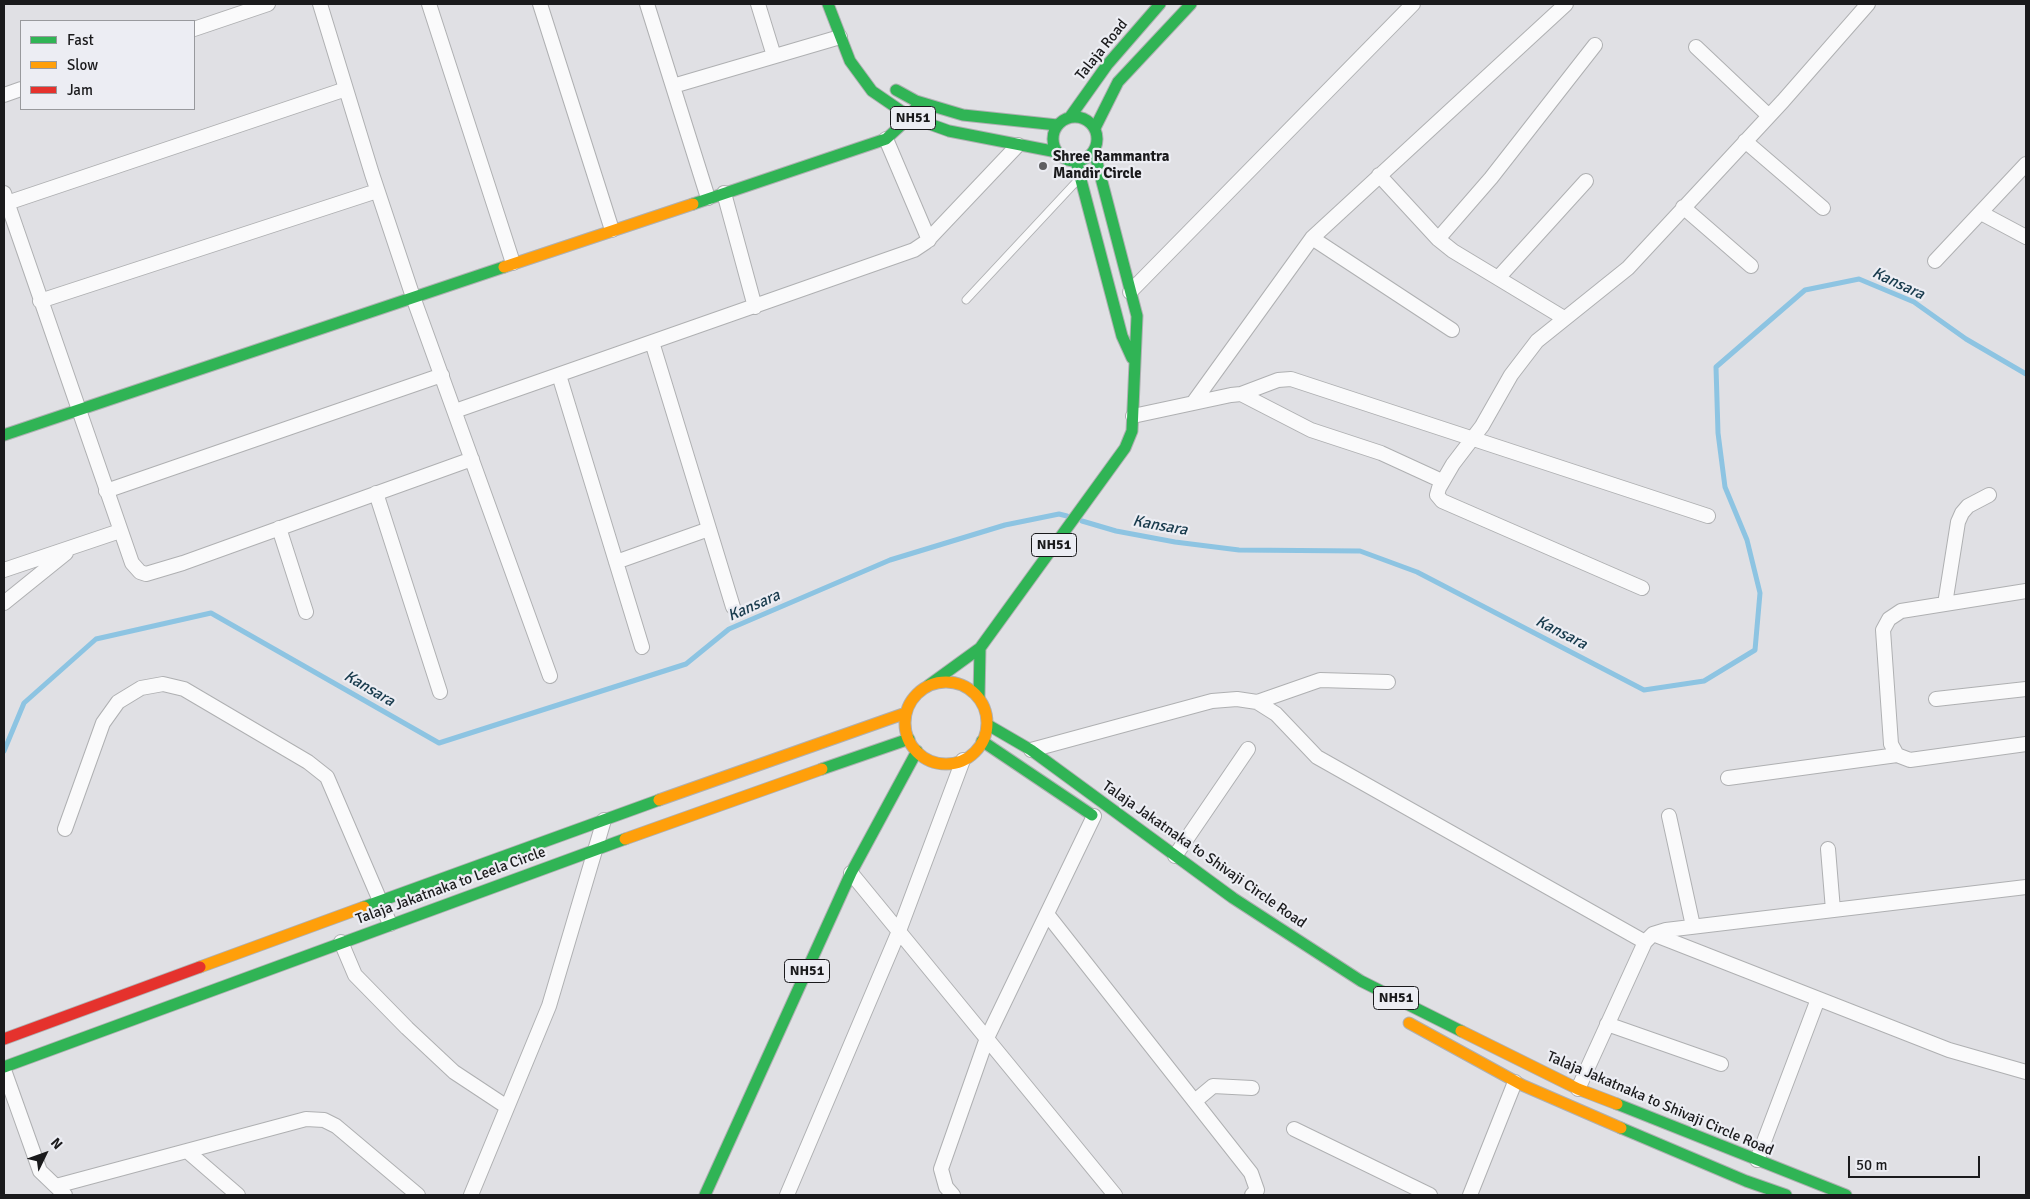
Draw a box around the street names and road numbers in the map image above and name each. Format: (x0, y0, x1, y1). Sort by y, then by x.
street label: Talaja Road (1072, 16, 1132, 84)
road number: NH51 (890, 106, 936, 130)
road number: NH51 (1032, 534, 1076, 556)
street label: Talaja Jakatnaka to Shivaji Circle Road (1099, 777, 1309, 933)
street label: Talaja Jakatnaka to Leela Circle (354, 843, 548, 929)
road number: NH51 (784, 959, 830, 982)
road number: NH51 (1374, 986, 1418, 1010)
street label: Talaja Jakatnaka to Shivaji Circle Road (1544, 1048, 1776, 1160)

